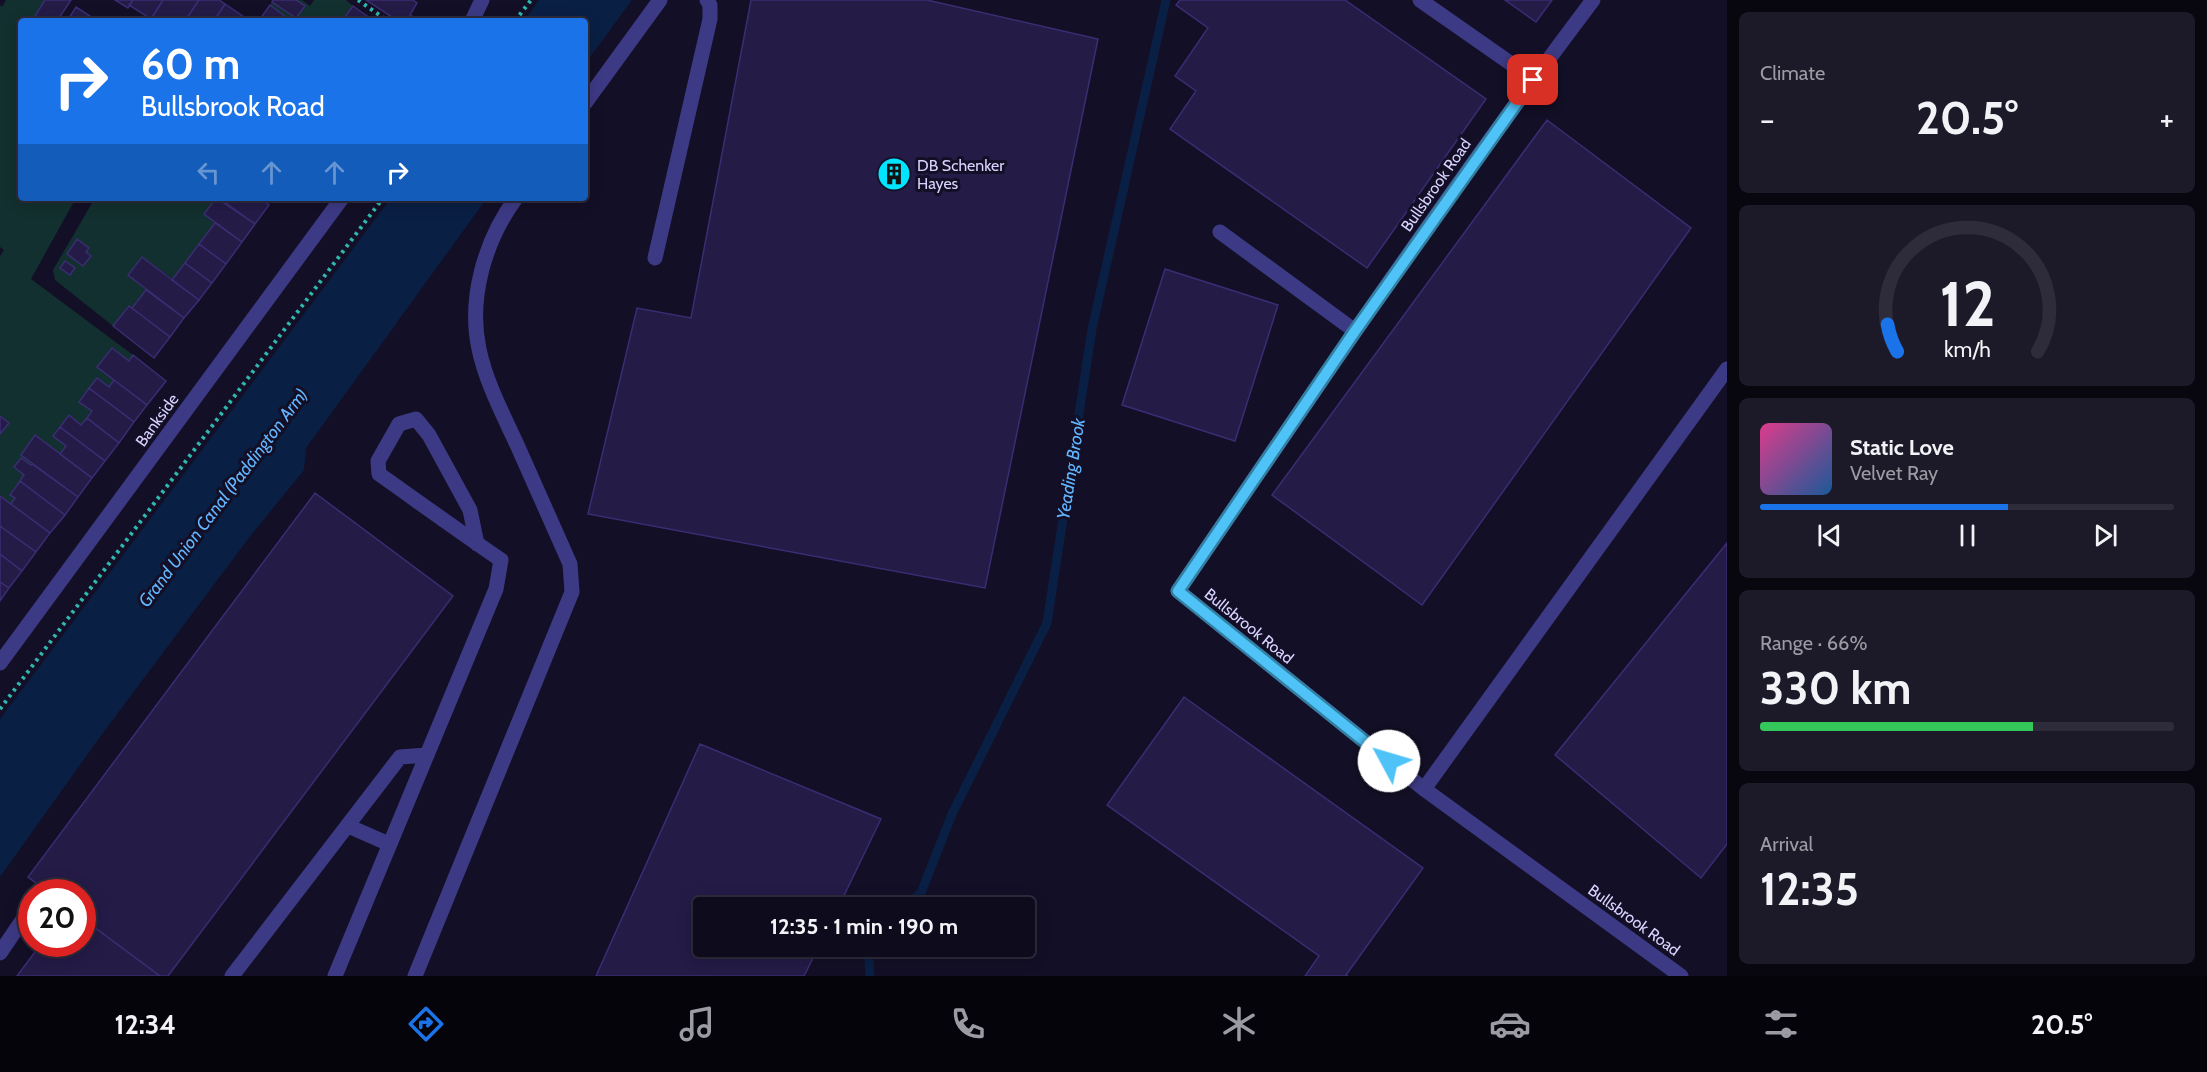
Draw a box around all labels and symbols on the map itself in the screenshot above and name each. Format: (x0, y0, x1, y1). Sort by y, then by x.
pin (1507, 54, 1558, 105)
street label: Bullsbrook Road (1397, 135, 1475, 235)
building icon: DB Schenker Hayes (876, 156, 912, 192)
place label: DB Schenker Hayes (917, 156, 1005, 193)
water label: Grand Union Canal (Paddington Arm) (134, 384, 312, 612)
street label: Bankside (132, 390, 182, 450)
water label: Yeading Brook (1052, 415, 1090, 521)
street label: Bullsbrook Road (1201, 584, 1297, 668)
position arrow (1357, 729, 1421, 793)
speed limit sign: 20 (18, 879, 96, 957)
street label: Bullsbrook Road (1584, 880, 1684, 960)

